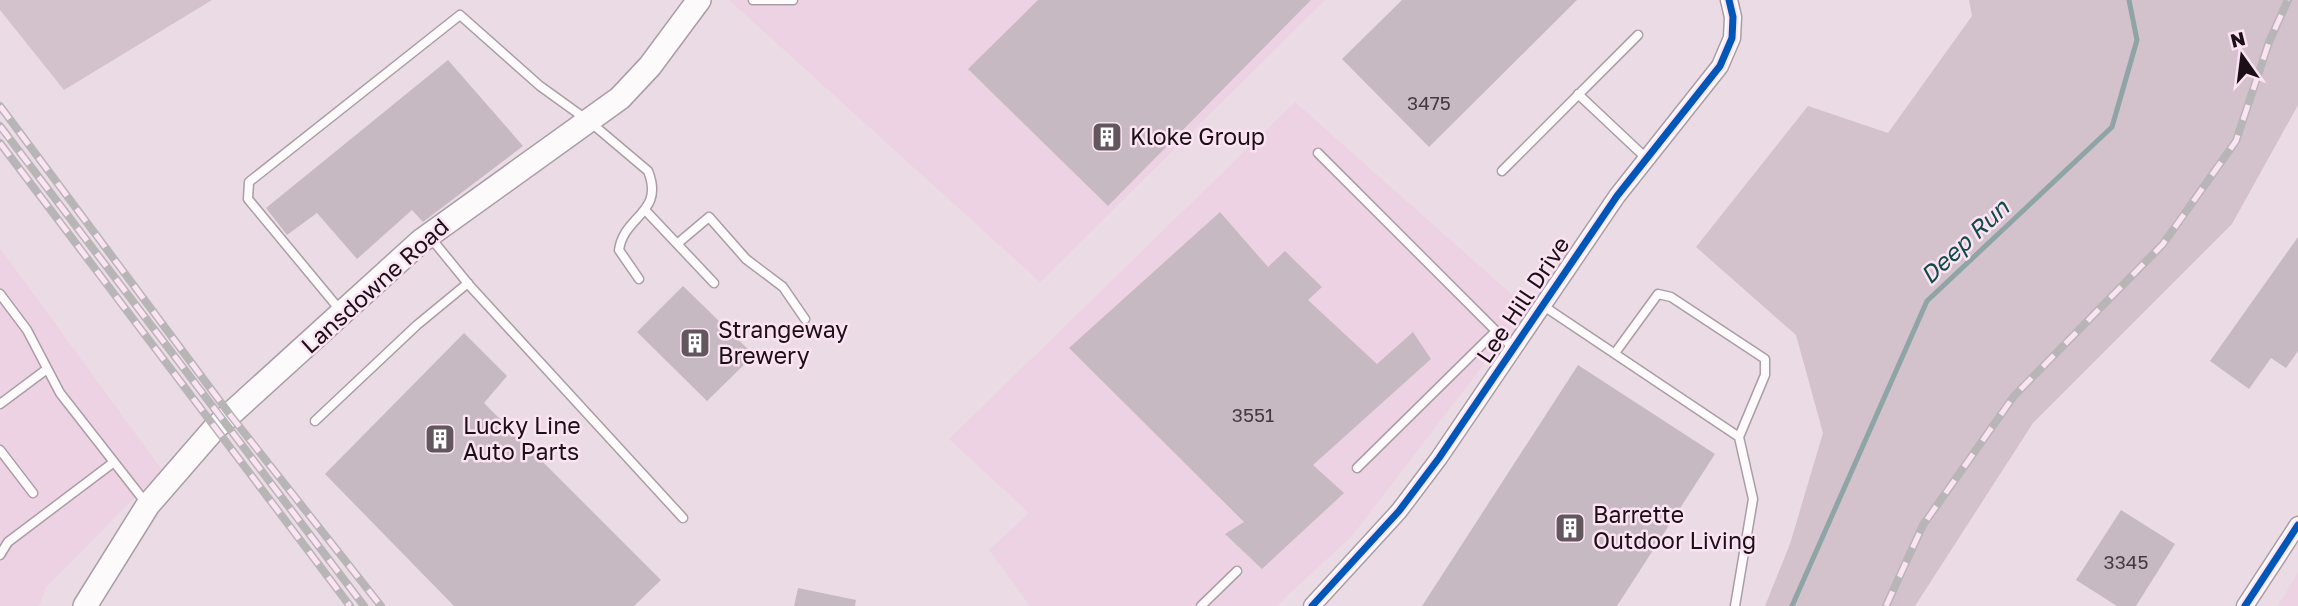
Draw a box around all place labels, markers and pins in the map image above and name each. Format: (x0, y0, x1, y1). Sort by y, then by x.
building icon: Kloke Group (1090, 120, 1124, 154)
place label: Kloke Group (1130, 122, 1265, 150)
place label: Strangeway Brewery (718, 315, 848, 369)
building icon: Strangeway Brewery (678, 326, 712, 360)
place label: Lucky Line Auto Parts (463, 411, 581, 465)
building icon: Lucky Line Auto Parts (423, 422, 457, 456)
place label: Barrette Outdoor Living (1593, 500, 1756, 554)
building icon: Barrette Outdoor Living (1553, 511, 1587, 545)

